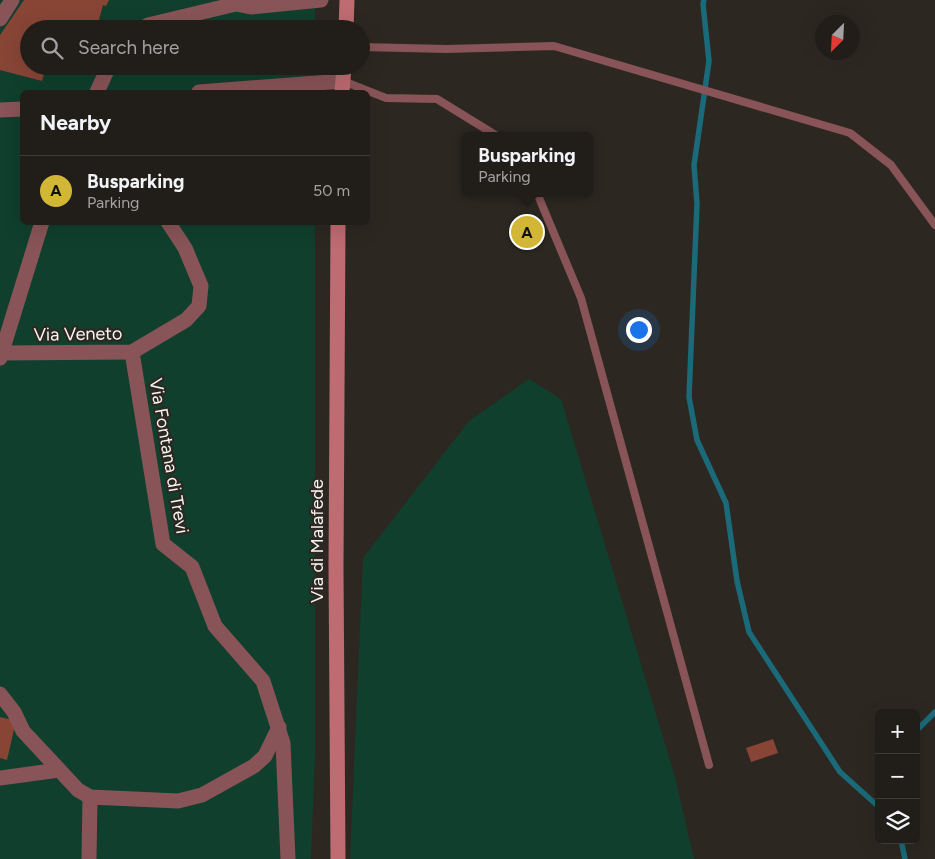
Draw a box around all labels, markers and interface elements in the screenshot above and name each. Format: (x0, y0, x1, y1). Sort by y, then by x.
north arrow (815, 15, 860, 60)
search box (20, 20, 370, 75)
icon: search (38, 34, 66, 62)
text: Search here (78, 36, 180, 59)
text: Nearby (40, 110, 111, 135)
popup (461, 132, 593, 197)
text: Busparking (478, 144, 576, 167)
text: Parking (478, 167, 531, 186)
text: Busparking (87, 170, 184, 193)
text: A (50, 181, 62, 200)
text: 50 m (313, 181, 350, 200)
text: Parking (87, 193, 139, 212)
pin: A (511, 213, 543, 251)
your location (626, 317, 652, 343)
street label: Via Veneto (33, 322, 123, 346)
street label: Via Fontana di Trevi (144, 377, 194, 535)
street label: Via di Malafede (306, 479, 328, 603)
map controls (875, 709, 920, 844)
button: + (875, 709, 920, 754)
button: − (875, 754, 920, 799)
button: layers (875, 799, 920, 844)

